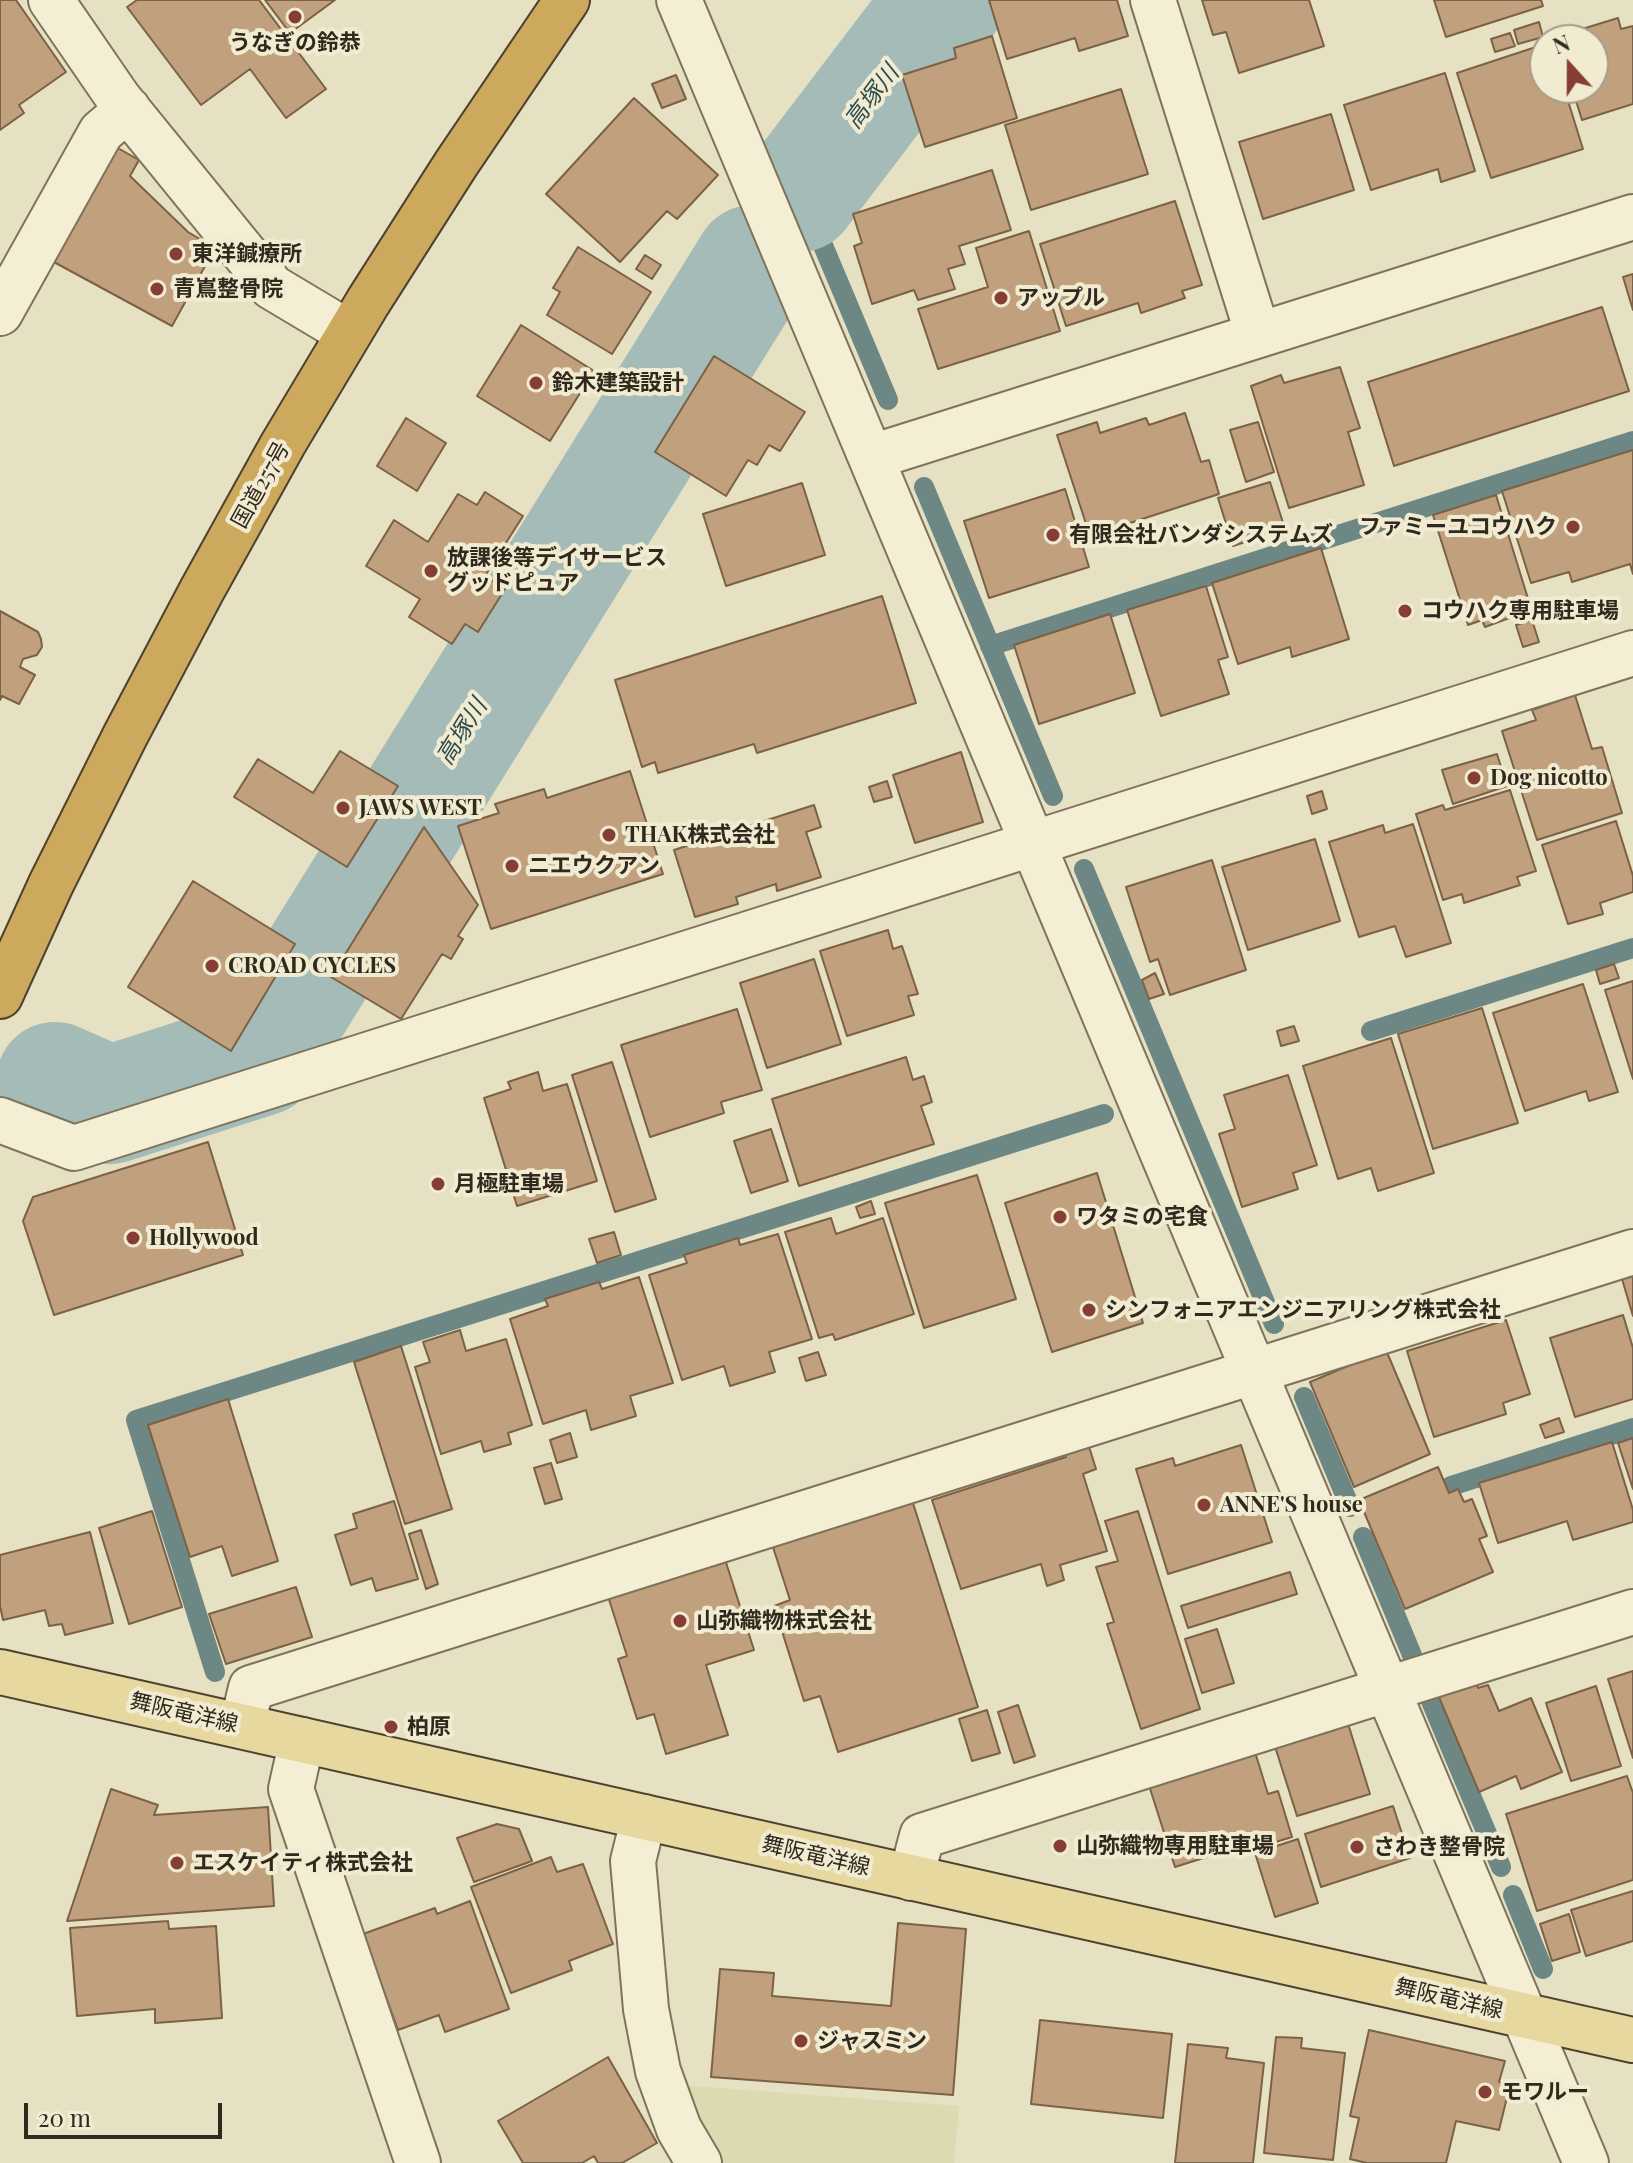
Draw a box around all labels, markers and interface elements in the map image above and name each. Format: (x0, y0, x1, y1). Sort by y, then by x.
marker: うなぎの鈴恭 (286, 8, 304, 26)
north arrow (1529, 24, 1609, 104)
text: N (1548, 27, 1574, 60)
place label: うなぎの鈴恭 (229, 30, 361, 56)
water label: 高塚川 (839, 60, 905, 134)
place label: 東洋鍼療所 (192, 241, 302, 267)
marker: 東洋鍼療所 (167, 245, 185, 263)
place label: 青嶌整骨院 (173, 276, 283, 302)
marker: 青嶌整骨院 (148, 280, 166, 298)
place label: アップル (1017, 285, 1105, 311)
marker: アップル (992, 289, 1010, 307)
place label: 鈴木建築設計 (552, 370, 684, 396)
marker: 鈴木建築設計 (527, 374, 545, 392)
street label: 国道257号 (227, 437, 295, 533)
place label: ファミーユコウハク (1359, 514, 1557, 540)
marker: ファミーユコウハク (1564, 518, 1582, 536)
place label: 有限会社バンダシステムズ (1069, 522, 1333, 548)
marker: 有限会社バンダシステムズ (1044, 526, 1062, 544)
place label: 放課後等デイサービス グッドピュア (447, 545, 667, 596)
marker: 放課後等デイサービス グッドピュア (422, 562, 440, 580)
place label: コウハク専用駐車場 (1421, 598, 1619, 624)
marker: コウハク専用駐車場 (1396, 602, 1414, 620)
water label: 高塚川 (431, 694, 493, 770)
place label: Dog nicotto (1490, 765, 1608, 791)
marker: Dog nicotto (1465, 769, 1483, 787)
place label: JAWS WEST (359, 795, 482, 821)
marker: JAWS WEST (334, 799, 352, 817)
place label: THAK株式会社 (625, 822, 775, 848)
marker: THAK株式会社 (600, 826, 618, 844)
place label: ニエウクアン (528, 853, 660, 879)
marker: ニエウクアン (503, 857, 521, 875)
place label: CROAD CYCLES (228, 953, 396, 979)
marker: CROAD CYCLES (203, 957, 221, 975)
place label: 月極駐車場 (454, 1171, 564, 1197)
marker: 月極駐車場 (429, 1175, 447, 1193)
place label: ワタミの宅食 (1076, 1204, 1208, 1230)
marker: ワタミの宅食 (1051, 1208, 1069, 1226)
place label: Hollywood (149, 1225, 259, 1251)
marker: Hollywood (124, 1229, 142, 1247)
place label: シンフォニアエンジニアリング株式会社 (1105, 1297, 1501, 1323)
marker: シンフォニアエンジニアリング株式会社 (1080, 1301, 1098, 1319)
place label: ANNE'S house (1220, 1492, 1363, 1518)
marker: ANNE'S house (1195, 1496, 1213, 1514)
place label: 山弥織物株式会社 (696, 1608, 872, 1634)
marker: 山弥織物株式会社 (671, 1612, 689, 1630)
street label: 舞阪竜洋線 (127, 1688, 241, 1738)
place label: 柏原 (407, 1714, 451, 1740)
marker: 柏原 (382, 1718, 400, 1736)
street label: 舞阪竜洋線 (759, 1831, 873, 1881)
place label: 山弥織物専用駐車場 (1076, 1833, 1274, 1859)
place label: さわき整骨院 (1373, 1834, 1505, 1860)
marker: 山弥織物専用駐車場 (1051, 1837, 1069, 1855)
marker: さわき整骨院 (1348, 1838, 1366, 1856)
place label: エスケイティ株式会社 (193, 1850, 413, 1876)
marker: エスケイティ株式会社 (168, 1854, 186, 1872)
street label: 舞阪竜洋線 (1392, 1974, 1506, 2024)
place label: ジャスミン (817, 2028, 927, 2054)
marker: ジャスミン (792, 2032, 810, 2050)
place label: モワルー (1501, 2079, 1589, 2105)
marker: モワルー (1476, 2083, 1494, 2101)
scale bar (28, 2087, 226, 2137)
text: 20 m (38, 2101, 91, 2133)

